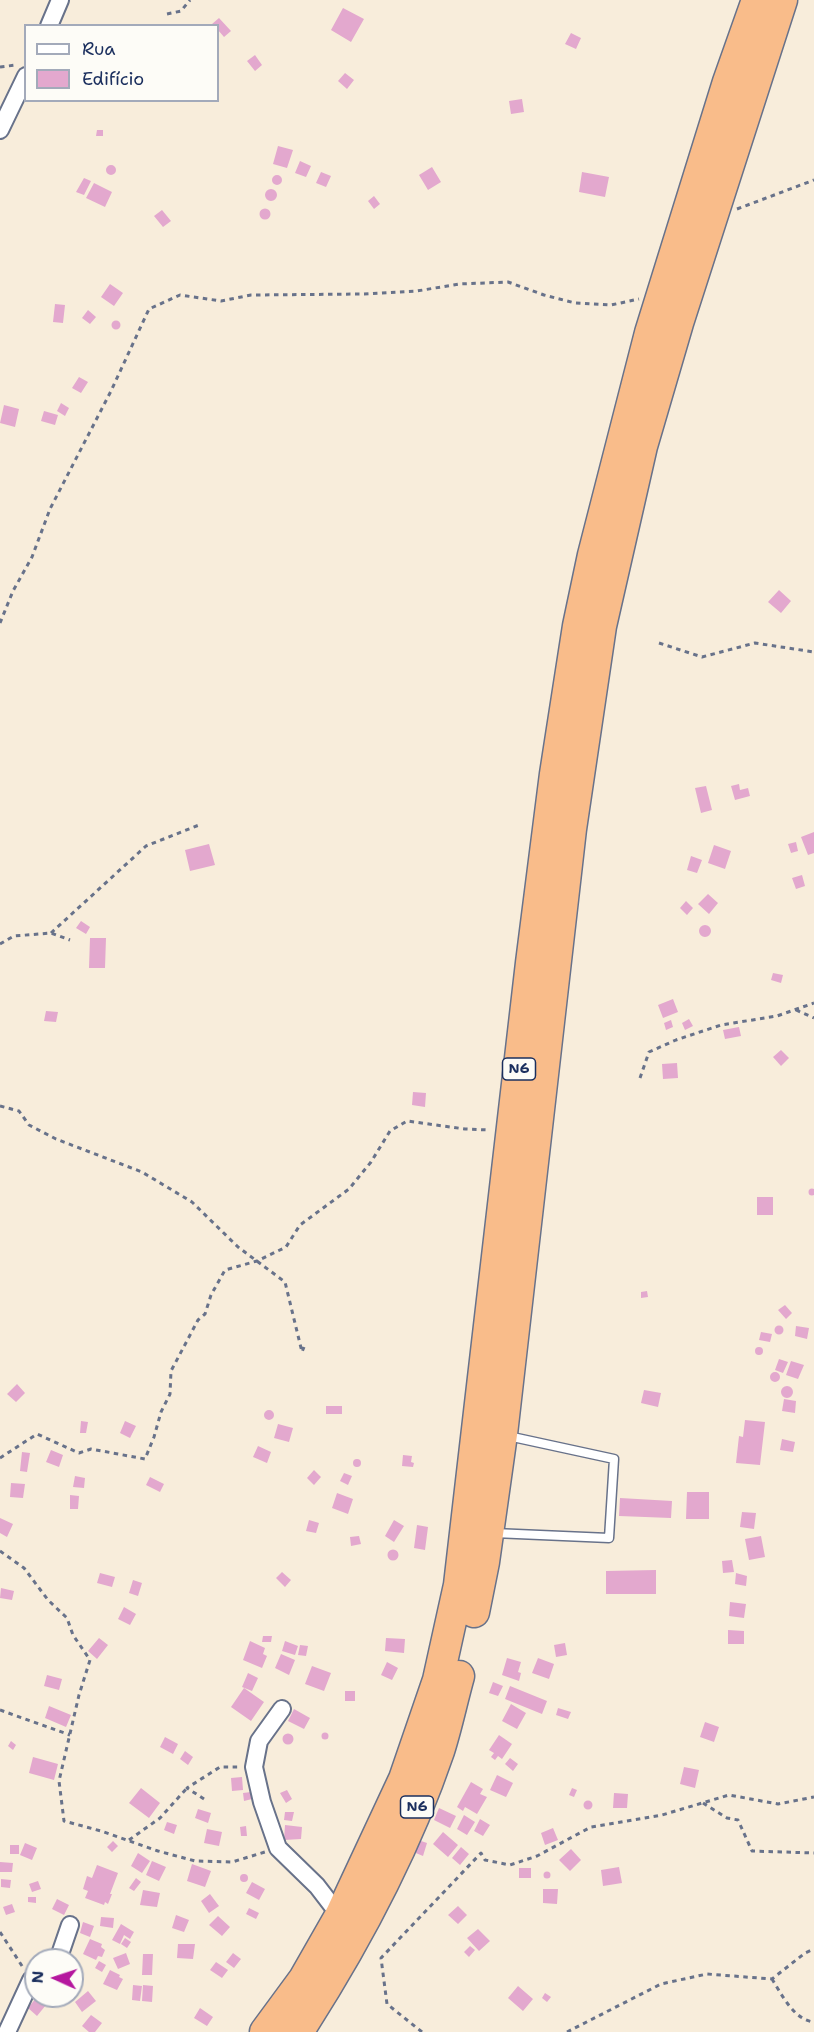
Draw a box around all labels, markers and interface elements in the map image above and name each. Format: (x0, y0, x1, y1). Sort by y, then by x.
legend (24, 24, 219, 102)
text: Rua (82, 37, 115, 61)
text: Edifício (82, 67, 144, 91)
road number: N6 (502, 1058, 536, 1080)
road number: N6 (400, 1796, 434, 1818)
north arrow (24, 1948, 84, 2008)
text: N (27, 1970, 48, 1984)

